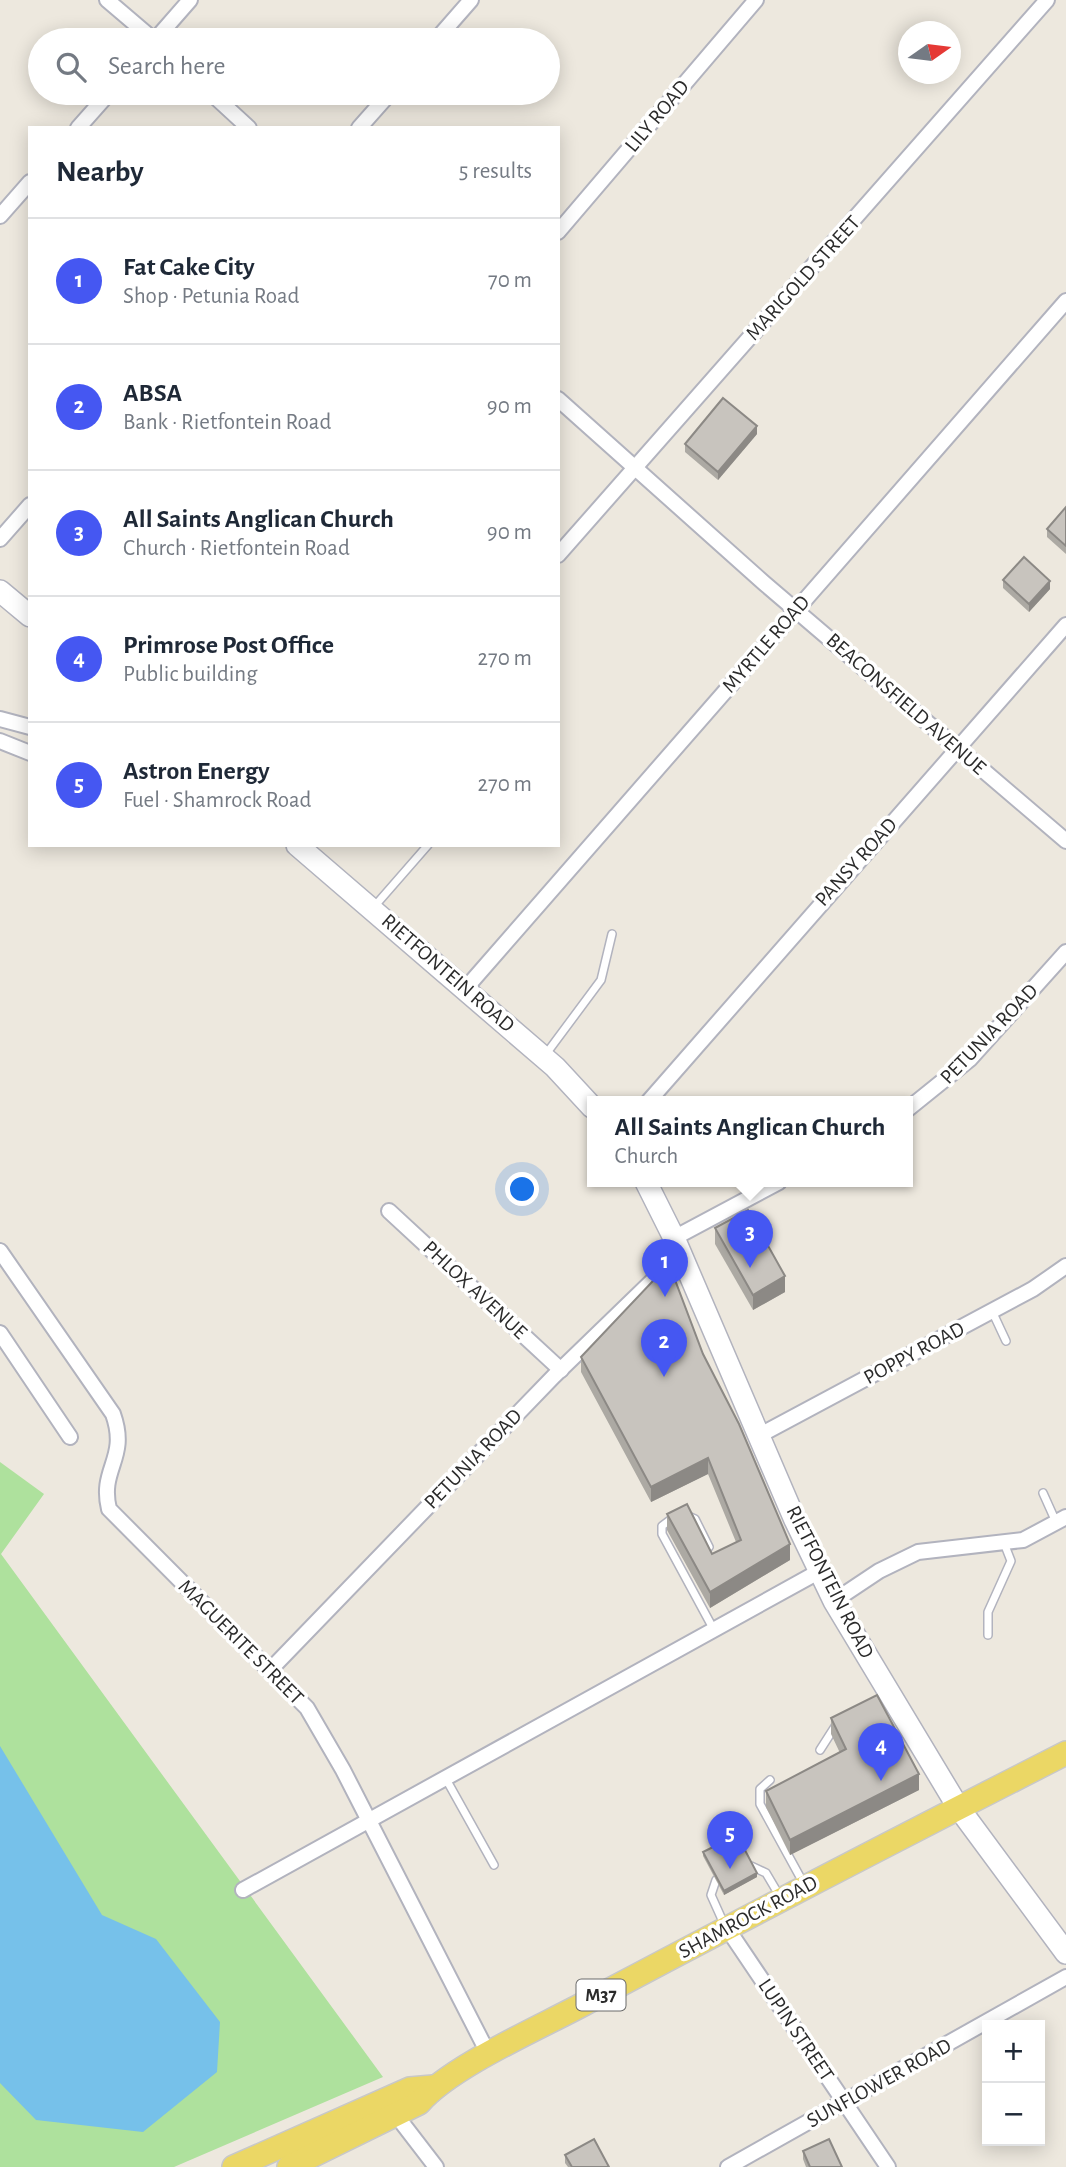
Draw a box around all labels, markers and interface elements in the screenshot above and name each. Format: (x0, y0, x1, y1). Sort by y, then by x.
north arrow (898, 21, 961, 84)
search box (28, 28, 560, 105)
icon: search (52, 48, 90, 86)
text: Search here (108, 53, 226, 79)
street label: LILY ROAD (621, 76, 693, 156)
text: Nearby (56, 157, 144, 187)
text: 5 results (459, 160, 532, 183)
street label: MARIGOLD STREET (742, 212, 864, 344)
text: Fat Cake City (123, 254, 255, 280)
text: 1 (75, 269, 83, 292)
text: 70 m (488, 269, 532, 292)
text: Shop · Petunia Road (123, 285, 299, 308)
text: ABSA (123, 380, 182, 406)
text: 2 (74, 395, 84, 418)
text: 90 m (487, 395, 532, 418)
text: Bank · Rietfontein Road (123, 411, 331, 434)
text: All Saints Anglican Church (123, 506, 394, 532)
text: 3 (74, 521, 84, 544)
text: 90 m (487, 521, 532, 544)
text: Church · Rietfontein Road (123, 537, 350, 560)
street label: MYRTLE ROAD (718, 591, 814, 697)
street label: BEACONSFIELD AVENUE (822, 629, 990, 779)
text: Primrose Post Office (123, 632, 334, 658)
text: 4 (73, 647, 85, 670)
text: 270 m (478, 647, 532, 670)
text: Public building (123, 663, 257, 686)
text: Astron Energy (123, 758, 270, 784)
text: 5 (74, 773, 84, 796)
text: 270 m (478, 773, 532, 796)
text: Fuel · Shamrock Road (123, 789, 312, 812)
street label: PANSY ROAD (811, 814, 901, 910)
street label: RIETFONTEIN ROAD (378, 910, 518, 1036)
street label: PETUNIA ROAD (936, 980, 1042, 1088)
popup (587, 1096, 913, 1187)
text: All Saints Anglican Church (615, 1114, 885, 1140)
text: Church (615, 1145, 678, 1168)
your location (505, 1172, 539, 1206)
pin: 3 (727, 1210, 773, 1268)
street label: PHLOX AVENUE (419, 1237, 531, 1343)
pin: 1 (642, 1239, 688, 1297)
street label: POPPY ROAD (860, 1318, 968, 1388)
pin: 2 (641, 1319, 687, 1377)
street label: PETUNIA ROAD (420, 1405, 526, 1513)
street label: RIETFONTEIN ROAD (782, 1502, 878, 1662)
street label: MAGUERITE STREET (174, 1575, 308, 1709)
pin: 4 (858, 1723, 904, 1781)
pin: 5 (707, 1811, 753, 1869)
street label: SHAMROCK ROAD (675, 1872, 821, 1962)
street label: LUPIN STREET (754, 1975, 838, 2085)
road number: M37 (576, 1980, 626, 2010)
map controls (982, 2020, 1045, 2146)
button: + (982, 2020, 1045, 2083)
street label: SUNFLOWER ROAD (803, 2035, 955, 2131)
button: − (982, 2083, 1045, 2146)

